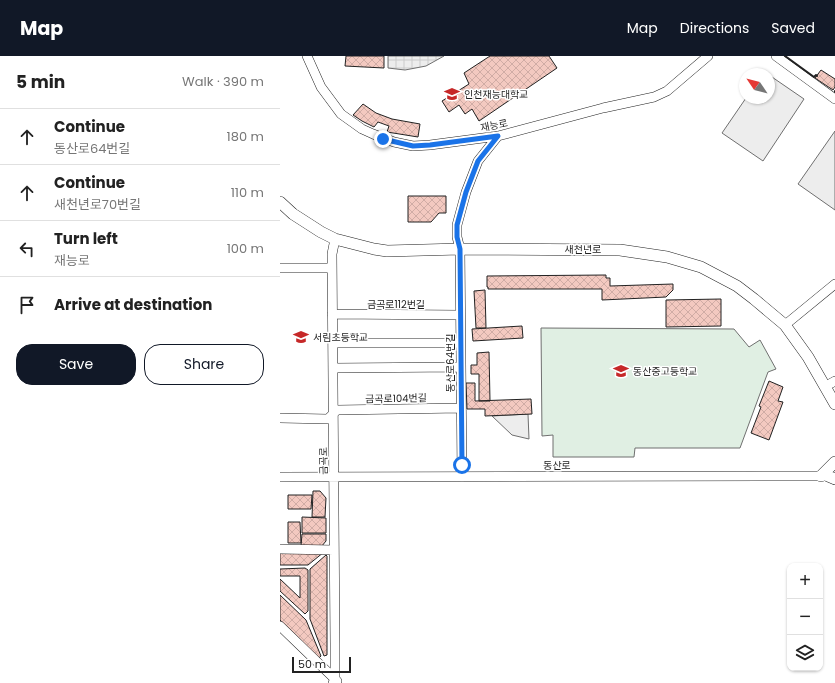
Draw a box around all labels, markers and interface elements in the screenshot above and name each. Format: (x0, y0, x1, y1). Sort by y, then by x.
text: Map (20, 15, 63, 42)
text: Map (627, 18, 658, 38)
text: Directions (680, 18, 749, 38)
text: Saved (771, 18, 815, 38)
north arrow (739, 68, 775, 104)
text: 5 min (16, 70, 65, 94)
text: Walk · 390 m (182, 72, 264, 91)
school or university icon: 인천재능대학교 (443, 85, 461, 103)
place label: 인천재능대학교 (464, 87, 528, 102)
street label: 재능로 (479, 115, 509, 135)
text: Continue (54, 116, 125, 137)
icon: ahead (16, 126, 38, 148)
text: 180 m (227, 127, 264, 146)
route end (374, 130, 392, 148)
text: 동산로64번길 (54, 139, 130, 158)
text: Continue (54, 172, 125, 193)
icon: ahead (16, 182, 38, 204)
text: 110 m (231, 183, 264, 202)
text: 새천년로70번길 (54, 195, 141, 214)
text: Turn left (54, 228, 118, 249)
icon: left (16, 238, 38, 260)
text: 100 m (227, 239, 264, 258)
street label: 새천년로 (565, 242, 601, 257)
text: 재능로 (54, 251, 90, 270)
icon: arrive (16, 294, 38, 316)
text: Arrive at destination (54, 294, 212, 315)
street label: 금곡로112번길 (367, 297, 425, 312)
school or university icon: 서림초등학교 (292, 328, 310, 346)
place label: 서림초등학교 (313, 330, 368, 345)
street label: 동산로64번길 (443, 334, 458, 392)
button: Save (16, 344, 136, 385)
button: Share (144, 344, 264, 385)
school or university icon: 동산중고등학교 (612, 362, 630, 380)
place label: 동산중고등학교 (633, 364, 697, 379)
street label: 금곡로104번길 (365, 390, 427, 407)
street label: 금곡로 (316, 447, 331, 475)
route start (453, 456, 471, 474)
street label: 동산로 (543, 458, 571, 473)
map controls (787, 563, 823, 671)
button: + (787, 563, 823, 599)
button: − (787, 599, 823, 635)
button: layers (787, 635, 823, 671)
scale bar (292, 655, 351, 674)
text: 50 m (298, 656, 326, 672)

